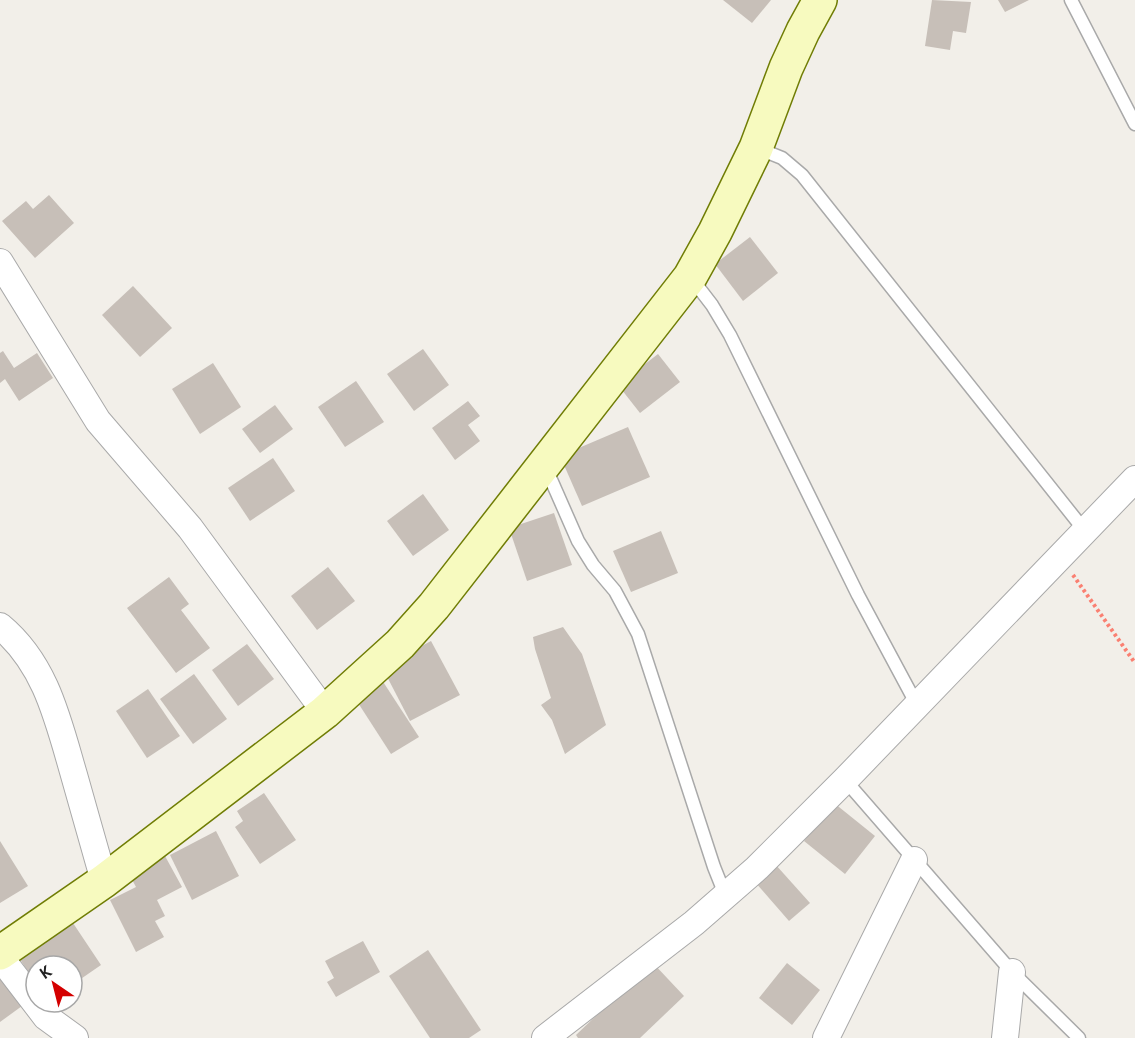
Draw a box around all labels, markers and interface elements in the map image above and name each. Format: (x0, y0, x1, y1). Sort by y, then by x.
north arrow (24, 954, 84, 1014)
text: K (36, 961, 56, 984)

